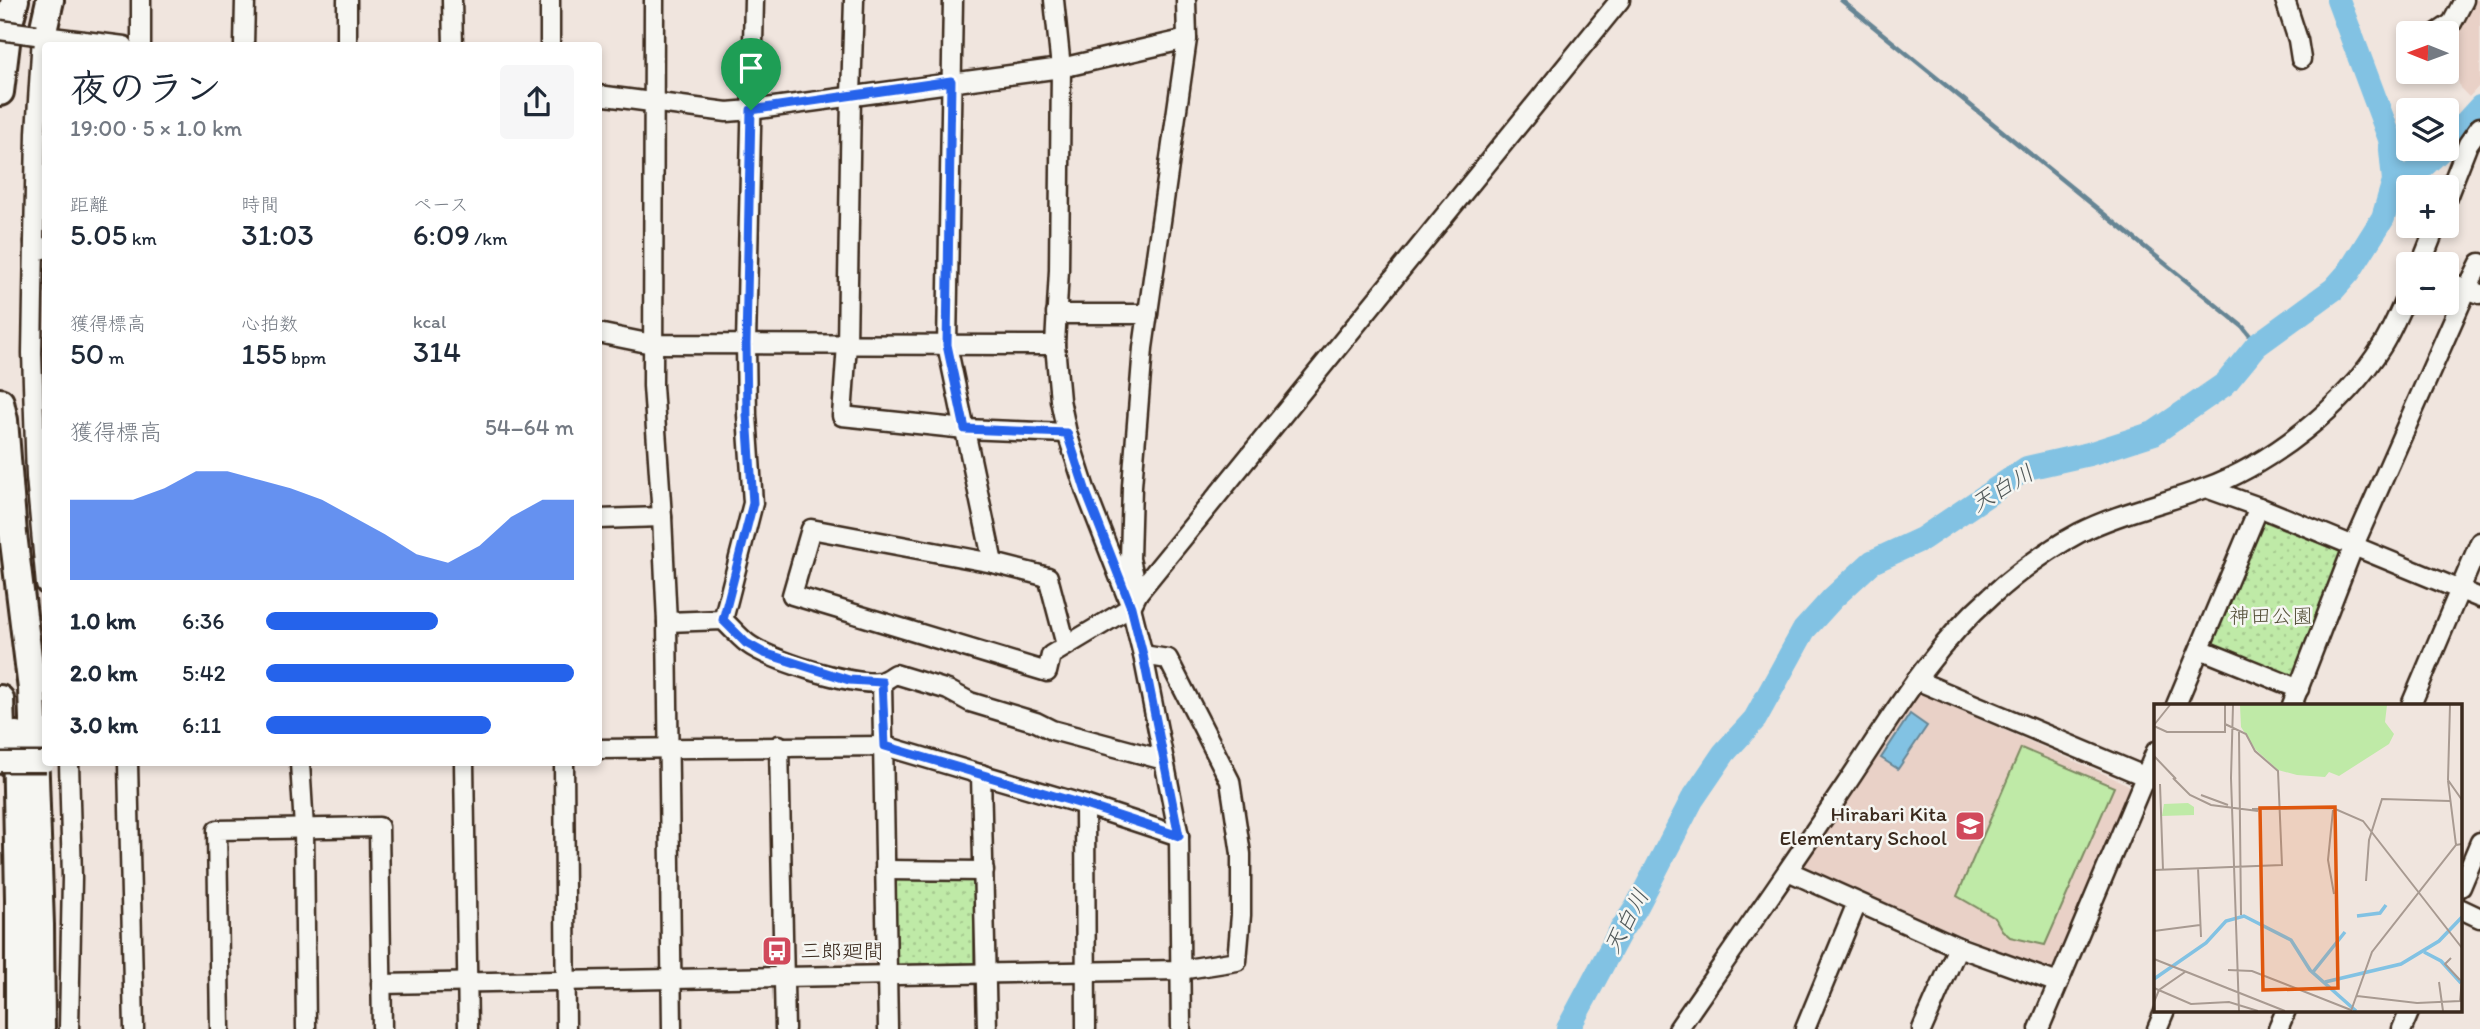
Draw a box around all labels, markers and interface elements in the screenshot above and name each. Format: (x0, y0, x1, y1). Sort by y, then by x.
north arrow (2396, 21, 2459, 84)
map controls (2396, 21, 2459, 315)
pin (721, 38, 781, 110)
icon: arrive (732, 49, 770, 87)
text: 夜のラン (70, 65, 222, 111)
button: share (500, 65, 574, 139)
button: layers (2396, 98, 2459, 161)
text: 19:00 · 5 × 1.0 km (70, 114, 242, 142)
button: + (2396, 175, 2459, 238)
text: 距離 (70, 193, 108, 216)
text: 時間 (241, 193, 279, 216)
text: ペース (413, 193, 469, 216)
text: 5.05 (70, 216, 127, 253)
text: 31:03 (241, 216, 314, 253)
text: 6:09 (413, 216, 470, 253)
text: km (127, 227, 157, 250)
text: /km (470, 227, 507, 250)
button: − (2396, 252, 2459, 315)
text: kcal (413, 310, 446, 333)
text: 獲得標高 (70, 312, 146, 335)
text: 心拍数 (241, 312, 298, 335)
text: 314 (413, 333, 461, 370)
text: 50 (70, 335, 104, 372)
text: 155 (241, 335, 287, 372)
text: m (104, 346, 125, 369)
text: bpm (287, 346, 326, 369)
text: 54–64 m (485, 413, 574, 441)
text: 獲得標高 (70, 418, 162, 446)
water label: 天白川 (1965, 458, 2039, 518)
park label: 神田公園 (2229, 603, 2313, 628)
text: 1.0 km (70, 607, 136, 635)
text: 6:36 (182, 607, 225, 635)
text: 2.0 km (70, 659, 138, 687)
text: 5:42 (182, 659, 226, 687)
inset map (2154, 704, 2462, 1012)
text: 3.0 km (70, 711, 138, 739)
text: 6:11 (182, 711, 221, 739)
place label: Hirabari Kita Elementary School (1780, 801, 1947, 850)
school or university icon: Hirabari Kita Elementary School (1953, 809, 1987, 843)
water label: 天白川 (1597, 884, 1655, 958)
bus stop icon: 三郎廻間 (760, 934, 794, 968)
place label: 三郎廻間 (800, 938, 884, 963)

